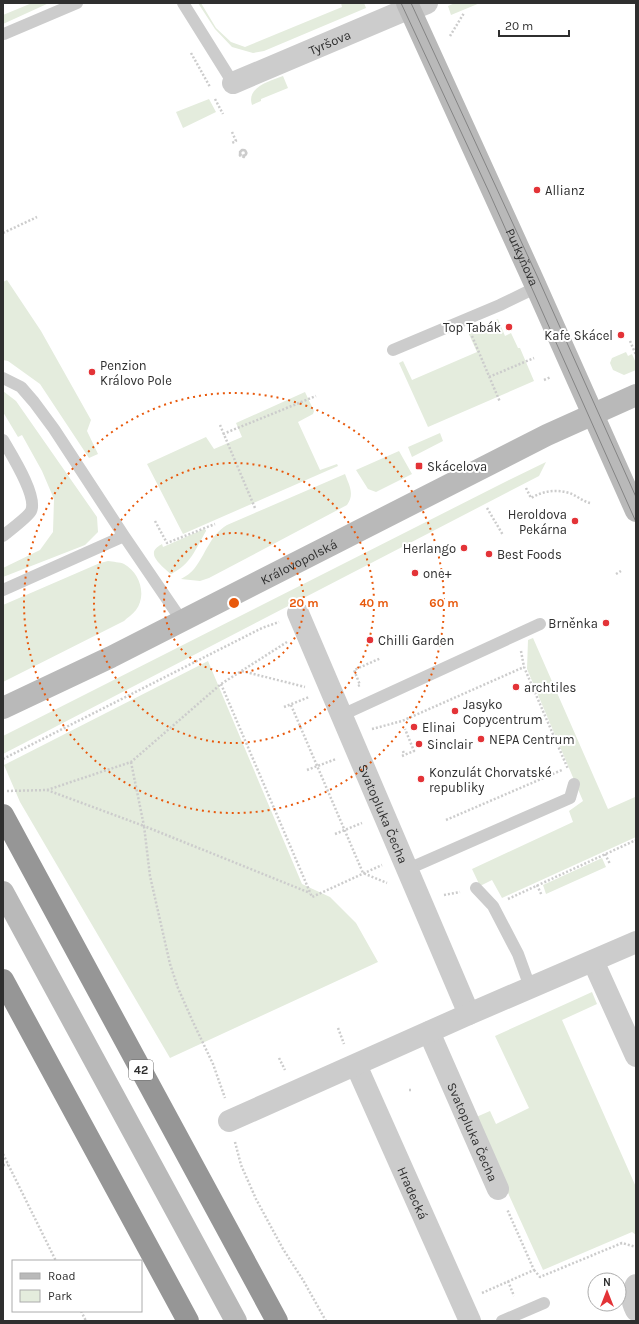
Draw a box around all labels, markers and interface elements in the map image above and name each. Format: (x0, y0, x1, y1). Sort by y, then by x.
scale bar (499, 12, 569, 38)
text: 20 m (505, 19, 533, 33)
street label: Tyršova (306, 26, 353, 57)
place label: Allianz (545, 183, 585, 198)
marker: Allianz (532, 185, 542, 195)
street label: Purkyňova (503, 226, 542, 288)
place label: Top Tabák (443, 320, 501, 335)
marker: Top Tabák (504, 322, 514, 332)
place label: Kafe Skácel (544, 328, 613, 343)
marker: Kafe Skácel (616, 330, 626, 340)
place label: Penzion Královo Pole (100, 358, 172, 388)
marker: Penzion Královo Pole (87, 367, 97, 377)
place label: Skácelova (427, 459, 487, 474)
marker: Skácelova (414, 461, 424, 471)
place label: Heroldova Pekárna (508, 507, 567, 537)
marker: Heroldova Pekárna (570, 516, 580, 526)
street label: Královopolská (258, 536, 339, 587)
place label: Herlango (403, 541, 456, 556)
marker: Herlango (459, 543, 469, 553)
place label: Best Foods (497, 547, 562, 562)
marker: Best Foods (484, 549, 494, 559)
place label: one+ (423, 566, 452, 581)
marker: one+ (410, 568, 420, 578)
centre of rings (227, 596, 241, 610)
text: 20 m (289, 596, 319, 610)
text: 40 m (359, 596, 389, 610)
text: 60 m (429, 596, 459, 610)
place label: Brněnka (548, 616, 598, 631)
marker: Brněnka (601, 618, 611, 628)
place label: Chilli Garden (378, 633, 454, 648)
marker: Chilli Garden (365, 635, 375, 645)
place label: archtiles (524, 680, 576, 695)
marker: archtiles (511, 682, 521, 692)
place label: Jasyko Copycentrum (463, 697, 543, 727)
marker: Jasyko Copycentrum (450, 706, 460, 716)
place label: Elinai (422, 720, 456, 735)
marker: Elinai (409, 722, 419, 732)
place label: NEPA Centrum (489, 732, 575, 747)
marker: NEPA Centrum (476, 734, 486, 744)
place label: Sinclair (427, 737, 473, 752)
marker: Sinclair (414, 739, 424, 749)
street label: Svatopluka Čecha (356, 762, 411, 866)
place label: Konzulát Chorvatské republiky (429, 765, 552, 795)
marker: Konzulát Chorvatské republiky (416, 774, 426, 784)
road number: 42 (129, 1060, 153, 1080)
street label: Svatopluka Čecha (445, 1080, 501, 1184)
street label: Hradecká (395, 1164, 431, 1222)
legend (12, 1260, 142, 1312)
text: Road (48, 1269, 76, 1283)
north arrow (587, 1272, 627, 1312)
text: N (603, 1276, 611, 1289)
text: Park (48, 1289, 73, 1303)

